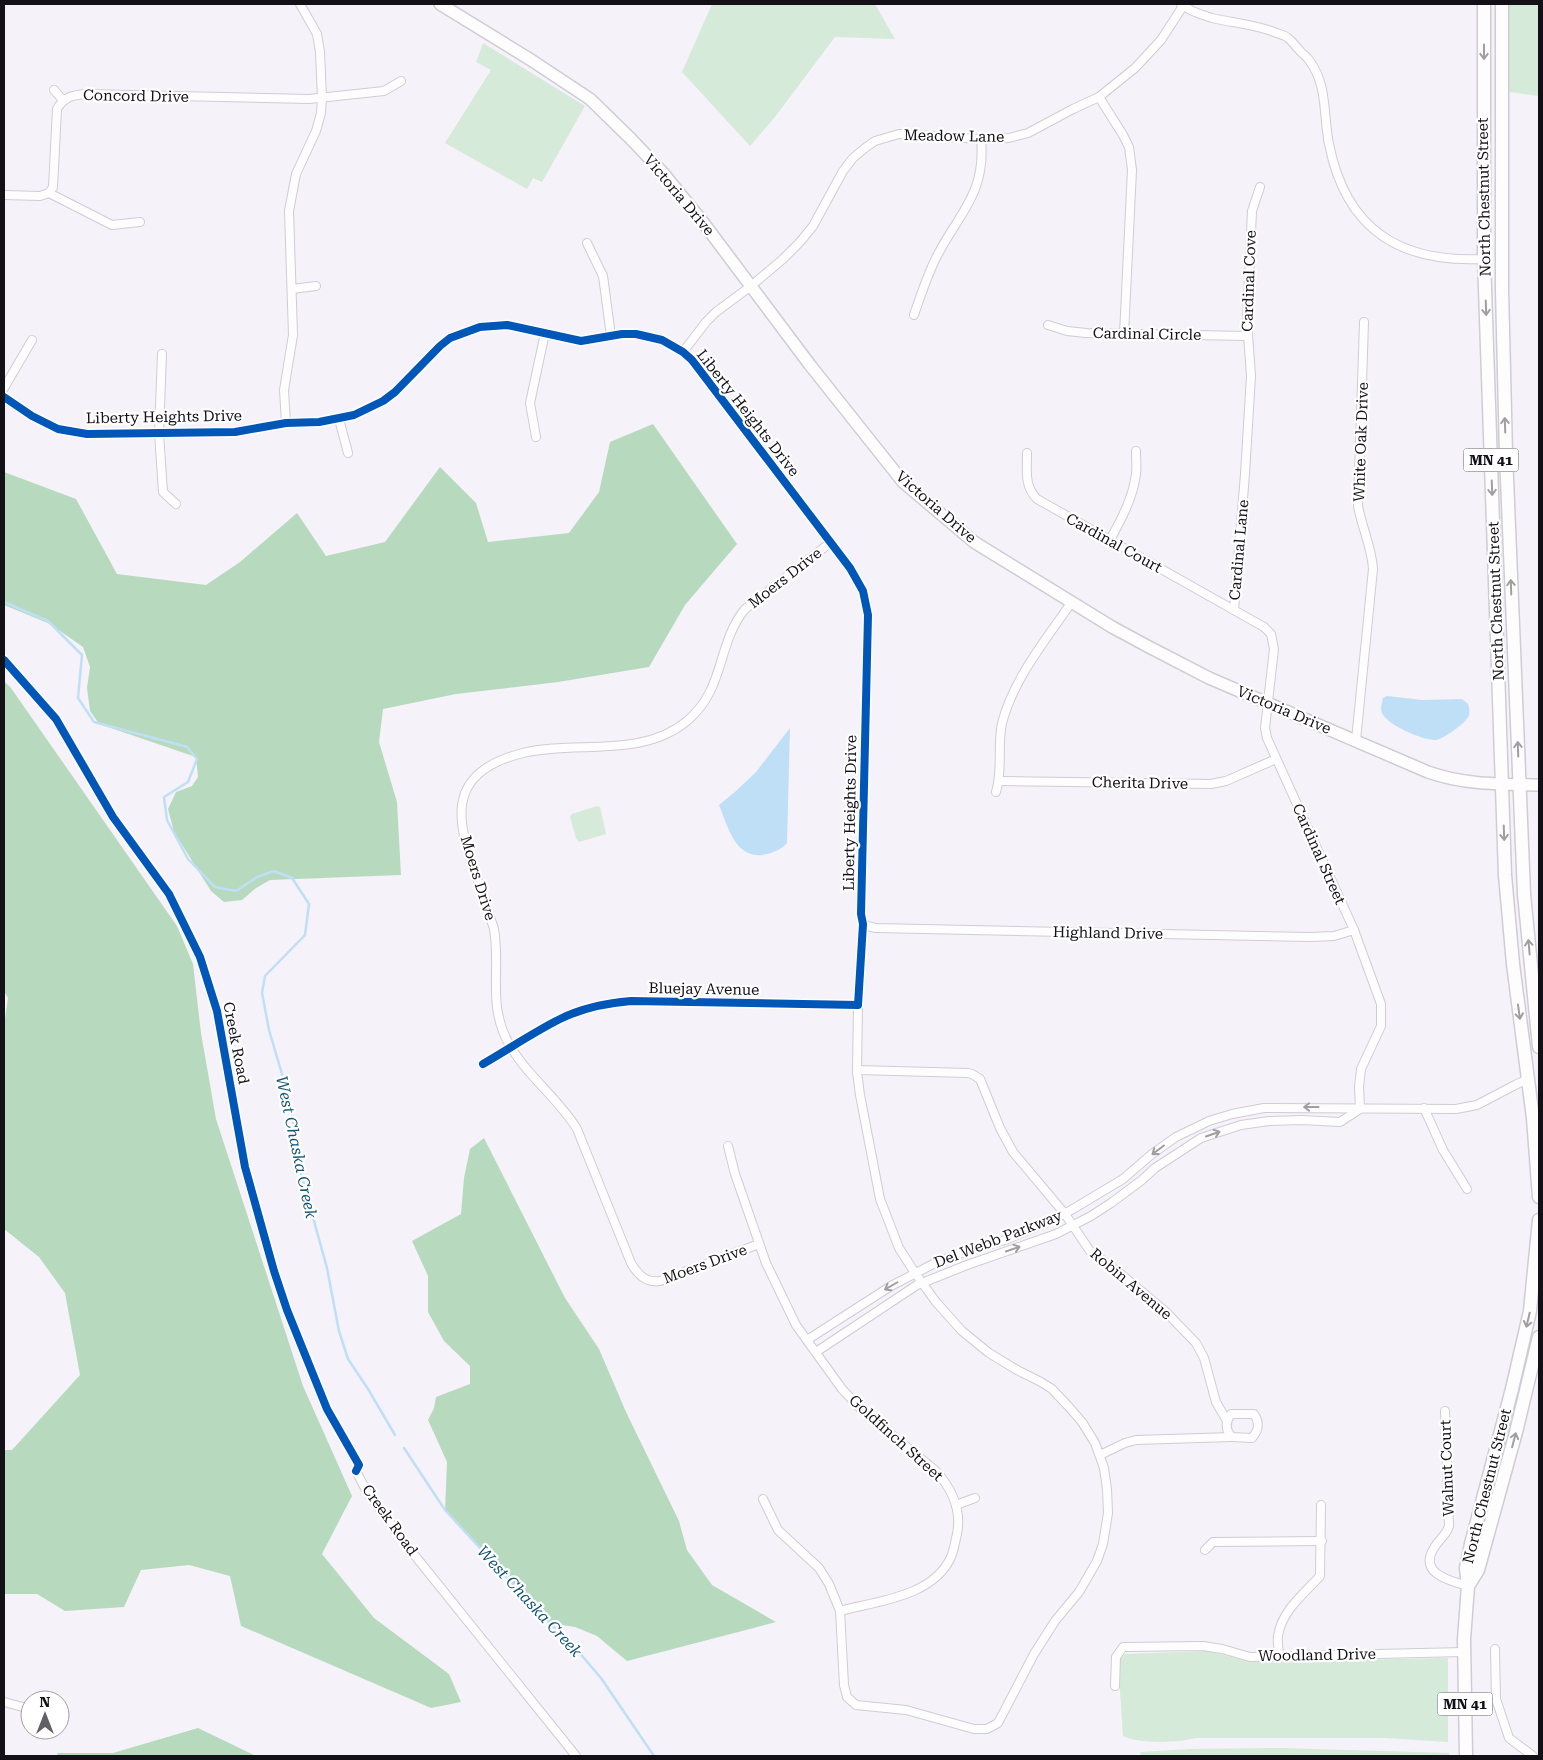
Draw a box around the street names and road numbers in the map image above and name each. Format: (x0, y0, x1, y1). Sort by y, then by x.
street label: Concord Drive (83, 86, 189, 106)
street label: North Chestnut Street (1474, 117, 1494, 277)
street label: Meadow Lane (904, 126, 1004, 146)
street label: Victoria Drive (640, 151, 718, 239)
street label: Cardinal Cove (1238, 230, 1260, 332)
street label: Cardinal Circle (1093, 324, 1201, 344)
street label: Liberty Heights Drive (693, 346, 803, 480)
street label: White Oak Drive (1350, 382, 1372, 502)
street label: Liberty Heights Drive (86, 407, 242, 427)
road number: MN 41 (1464, 448, 1518, 472)
street label: Victoria Drive (892, 467, 980, 547)
street label: Cardinal Lane (1226, 499, 1252, 601)
street label: Cardinal Court (1063, 509, 1165, 577)
street label: North Chestnut Street (1484, 521, 1508, 681)
street label: Moers Drive (745, 544, 825, 612)
street label: Victoria Drive (1234, 682, 1334, 738)
street label: Liberty Heights Drive (840, 735, 860, 891)
street label: Cherita Drive (1092, 773, 1188, 793)
street label: Cardinal Street (1289, 801, 1349, 908)
street label: Moers Drive (457, 833, 499, 923)
street label: Highland Drive (1053, 923, 1163, 943)
street label: Bluejay Avenue (648, 979, 760, 999)
street label: Creek Road (219, 1000, 253, 1086)
street label: Del Webb Parkway (931, 1206, 1065, 1272)
street label: Moers Drive (661, 1241, 749, 1287)
street label: Robin Avenue (1086, 1245, 1176, 1323)
street label: Goldfinch Street (845, 1391, 947, 1485)
street label: North Chestnut Street (1459, 1406, 1515, 1565)
street label: Walnut Court (1436, 1419, 1458, 1517)
street label: Creek Road (358, 1481, 422, 1559)
street label: Woodland Drive (1258, 1645, 1376, 1665)
road number: MN 41 (1438, 1692, 1492, 1716)

